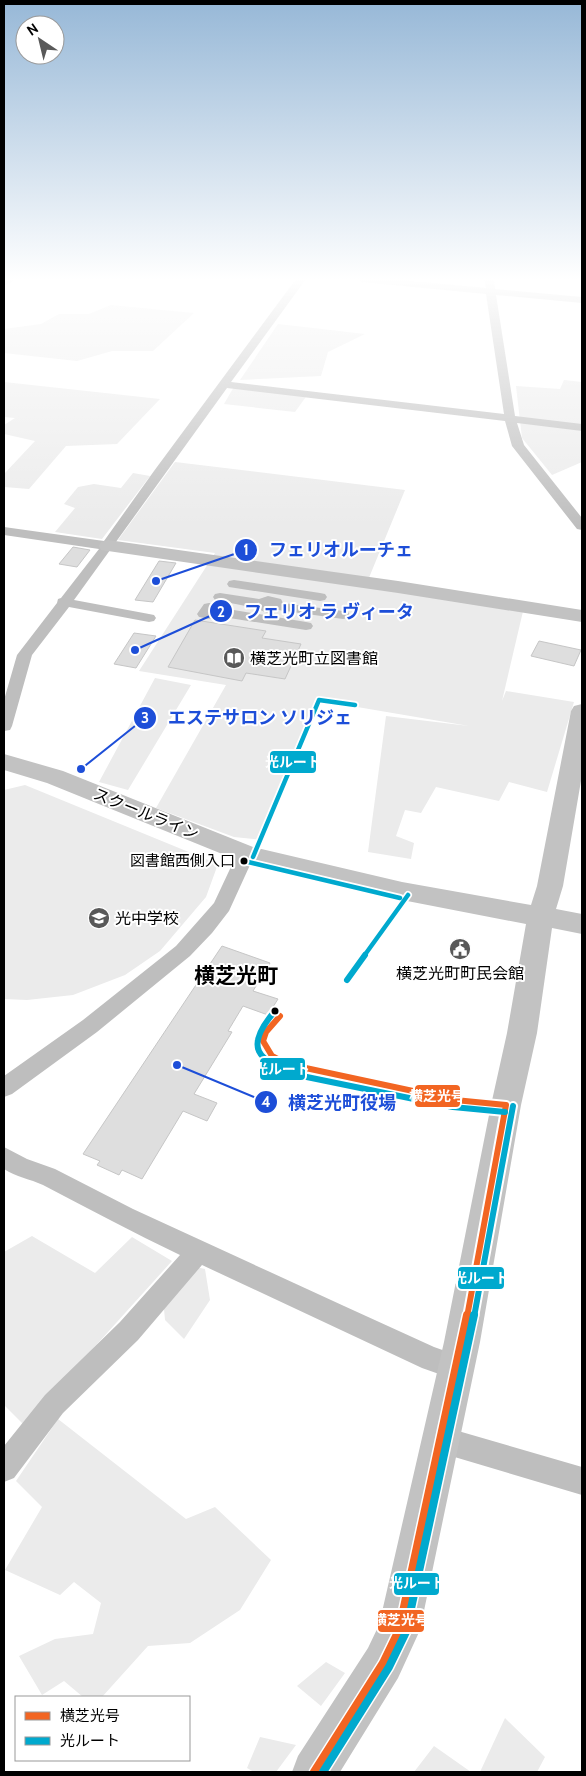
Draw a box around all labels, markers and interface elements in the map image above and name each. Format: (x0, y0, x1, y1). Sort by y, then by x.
north arrow (15, 15, 65, 65)
text: N (23, 19, 42, 40)
callout: フェリオルーチェ (234, 533, 423, 566)
text: フェリオルーチェ (269, 539, 413, 561)
text: 1 (243, 541, 249, 559)
callout: フェリオ ラ ヴィータ (209, 595, 424, 628)
text: フェリオ ラ ヴィータ (244, 601, 414, 623)
text: 2 (217, 603, 225, 621)
library icon: 横芝光町立図書館 (222, 646, 246, 670)
place label: 横芝光町立図書館 (250, 649, 378, 668)
callout: エステサロン ソリジェ (133, 701, 362, 734)
text: エステサロン ソリジェ (168, 707, 352, 729)
text: 3 (141, 709, 149, 727)
line badge: 光ルート (269, 750, 317, 774)
text: 光ルート (265, 753, 321, 771)
street label: スクールライン (91, 784, 201, 844)
place label: 図書館西側入口 (130, 852, 235, 870)
marker: 図書館西側入口 (239, 856, 249, 866)
school or university icon: 光中学校 (87, 906, 111, 930)
place label: 光中学校 (115, 909, 179, 928)
public building icon: 横芝光町町民会館 (448, 937, 472, 961)
district label: 横芝光町 (194, 963, 278, 988)
place label: 横芝光町町民会館 (396, 964, 524, 983)
unlabelled marker (270, 1006, 280, 1016)
line badge: 光ルート (259, 1057, 306, 1081)
text: 光ルート (254, 1060, 310, 1078)
line badge: 横芝光号 (414, 1084, 461, 1108)
callout: 横芝光町役場 (253, 1086, 406, 1119)
text: 横芝光号 (409, 1087, 465, 1105)
text: 横芝光町役場 (288, 1092, 396, 1114)
text: 4 (261, 1093, 271, 1111)
line badge: 光ルート (457, 1266, 505, 1290)
text: 光ルート (453, 1269, 509, 1287)
line badge: 光ルート (393, 1572, 440, 1596)
text: 光ルート (389, 1574, 445, 1592)
line badge: 横芝光号 (377, 1609, 425, 1633)
text: 横芝光号 (373, 1611, 429, 1629)
legend (15, 1696, 190, 1761)
text: 横芝光号 (60, 1707, 120, 1725)
text: 光ルート (60, 1732, 120, 1750)

